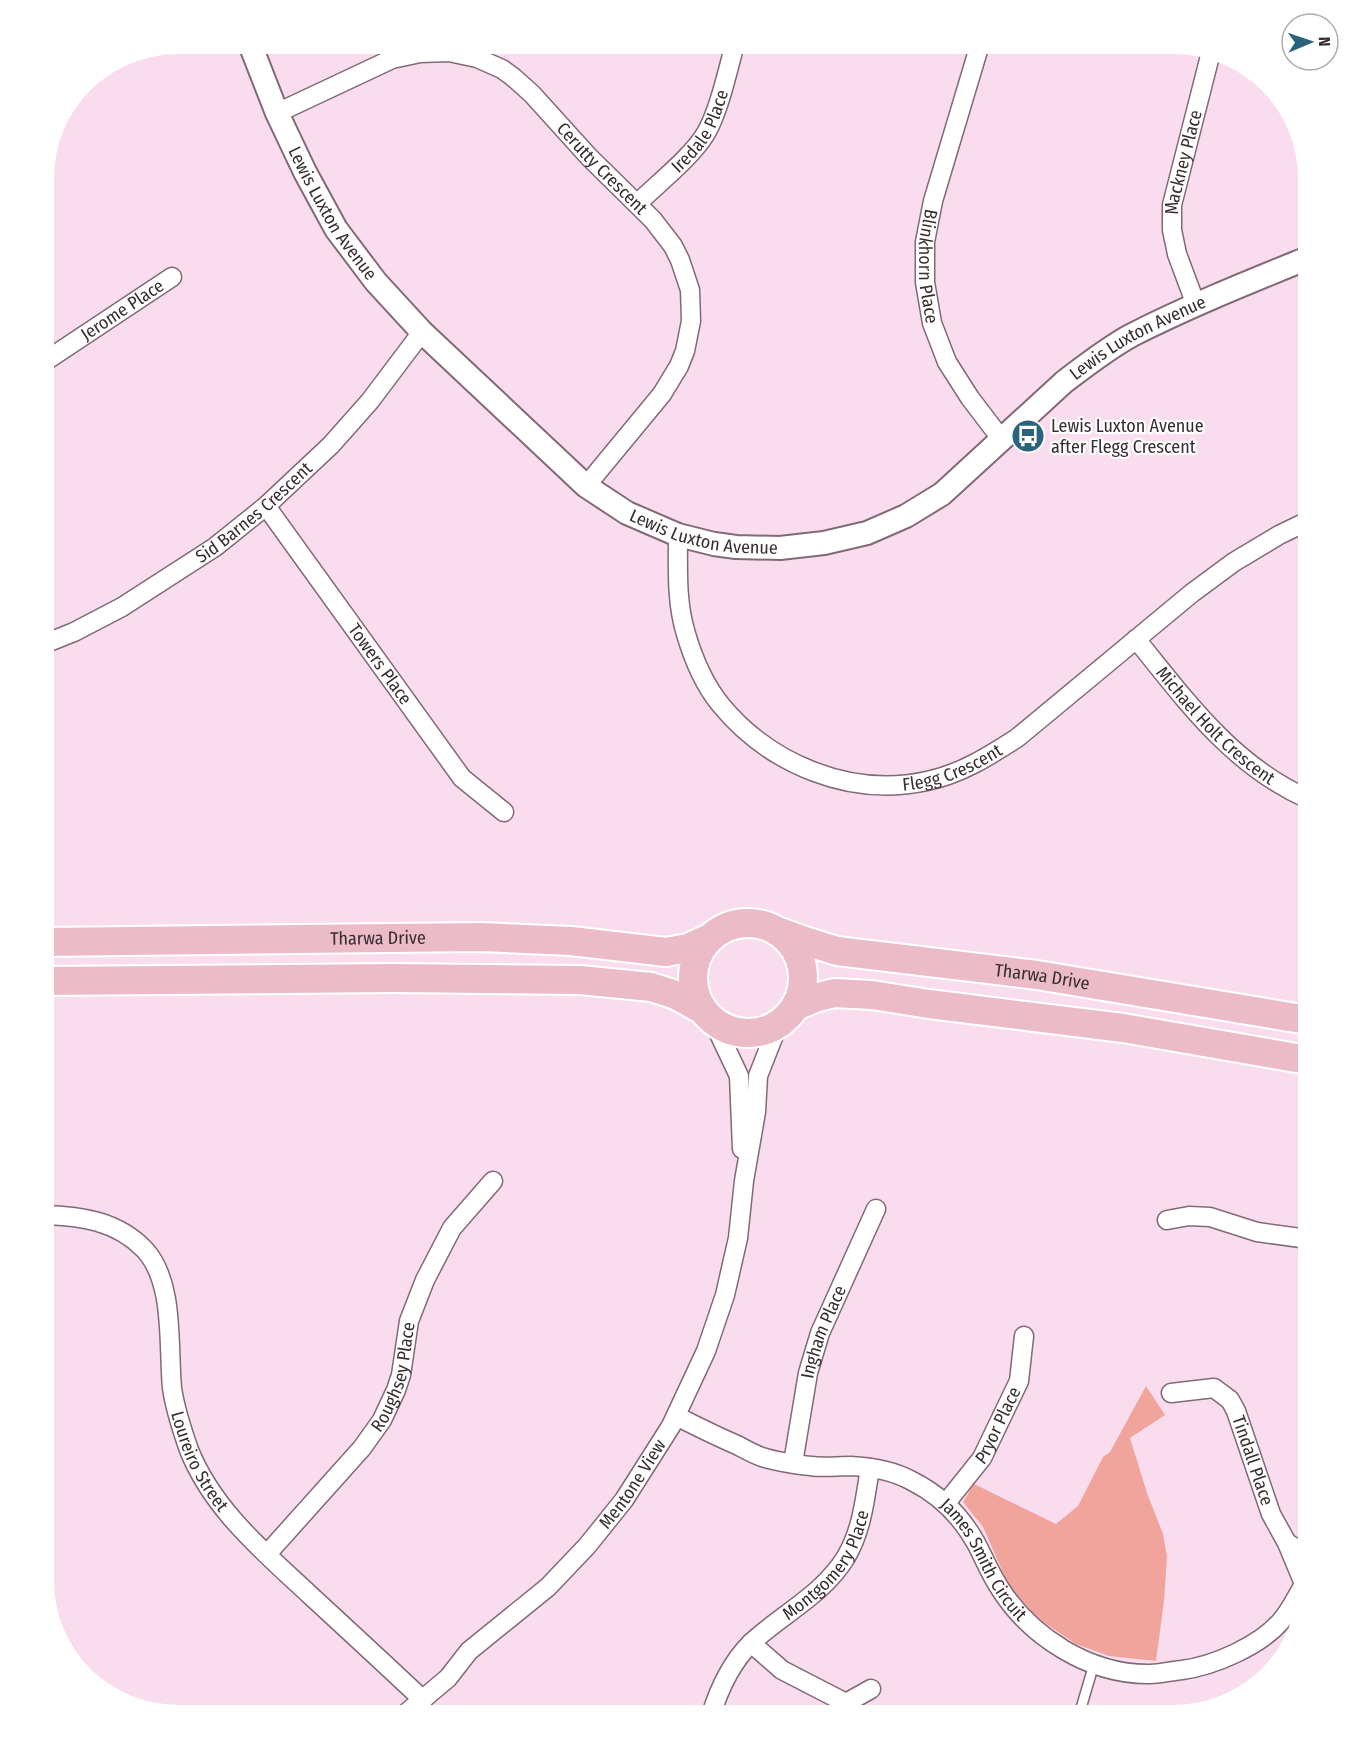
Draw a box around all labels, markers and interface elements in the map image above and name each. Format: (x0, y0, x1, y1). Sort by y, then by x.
north arrow (1280, 12, 1340, 72)
text: N (1315, 36, 1334, 47)
street label: Iredale Place (667, 87, 733, 177)
street label: Mackney Place (1161, 107, 1207, 215)
street label: Cerutty Crescent (552, 118, 652, 219)
street label: Lewis Luxton Avenue (284, 143, 382, 284)
street label: Blinkhorn Place (913, 207, 943, 325)
street label: Jerome Place (77, 274, 168, 345)
street label: Lewis Luxton Avenue (1065, 291, 1209, 385)
place label: Lewis Luxton Avenue after Flegg Crescent (1051, 415, 1204, 458)
bus stop icon: Lewis Luxton Avenue after Flegg Crescent (1010, 418, 1046, 454)
street label: Sid Barnes Crescent (191, 457, 317, 568)
street label: Lewis Luxton Avenue (626, 504, 778, 559)
street label: Towers Place (343, 619, 417, 709)
street label: Michael Holt Crescent (1151, 662, 1279, 789)
street label: Flegg Crescent (901, 739, 1006, 796)
street label: Tharwa Drive (330, 927, 426, 950)
street label: Tharwa Drive (993, 959, 1091, 995)
street label: Ingham Place (796, 1282, 851, 1380)
street label: Roughsey Place (366, 1320, 420, 1436)
street label: Pryor Place (970, 1383, 1026, 1469)
street label: Loureiro Street (166, 1409, 233, 1516)
street label: Tindall Place (1227, 1413, 1278, 1508)
street label: Mentone View (594, 1435, 671, 1533)
street label: James Smith Circuit (936, 1494, 1031, 1626)
street label: Montgomery Place (778, 1508, 874, 1625)

